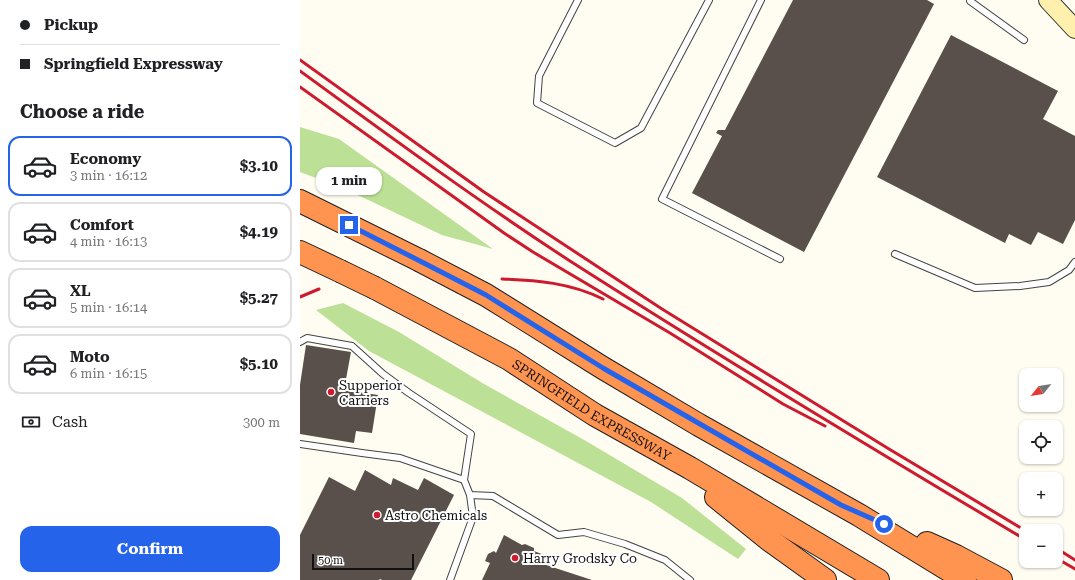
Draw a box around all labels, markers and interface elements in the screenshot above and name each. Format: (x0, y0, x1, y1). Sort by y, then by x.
text: Pickup (44, 16, 98, 34)
text: Springfield Expressway (44, 55, 223, 73)
text: Choose a ride (20, 101, 144, 122)
icon: car (22, 148, 58, 184)
text: Economy (70, 150, 141, 168)
text: $3.10 (240, 157, 278, 175)
callout: 1 min (316, 167, 382, 195)
text: 3 min · 16:12 (70, 168, 147, 183)
text: 1 min (331, 173, 367, 188)
icon: car (22, 214, 58, 250)
text: Comfort (70, 216, 134, 234)
route end (340, 216, 358, 234)
text: $4.19 (240, 223, 278, 241)
text: 4 min · 16:13 (70, 234, 147, 249)
icon: car (22, 280, 58, 316)
text: XL (70, 282, 91, 300)
text: $5.27 (240, 289, 278, 307)
text: 5 min · 16:14 (70, 300, 147, 315)
icon: car (22, 346, 58, 382)
text: Moto (70, 348, 110, 366)
text: $5.10 (240, 355, 278, 373)
street label: SPRINGFIELD EXPRESSWAY (510, 356, 674, 464)
text: 6 min · 16:15 (70, 366, 147, 381)
north arrow (1019, 368, 1063, 412)
map controls (1019, 368, 1063, 568)
place label: Supperior Carriers (339, 378, 403, 408)
marker: Supperior Carriers (326, 387, 336, 397)
icon: cash (20, 411, 42, 433)
text: Cash (52, 413, 88, 431)
text: 300 m (243, 415, 280, 430)
button: locate (1019, 420, 1063, 464)
button: + (1019, 472, 1063, 516)
place label: Astro Chemicals (385, 508, 487, 523)
marker: Astro Chemicals (372, 510, 382, 520)
route start (875, 515, 893, 533)
button: − (1019, 524, 1063, 568)
button: Confirm (20, 526, 280, 572)
place label: Harry Grodsky Co (523, 551, 637, 566)
scale bar (312, 552, 414, 571)
marker: Harry Grodsky Co (510, 553, 520, 563)
text: 50 m (318, 554, 343, 567)

